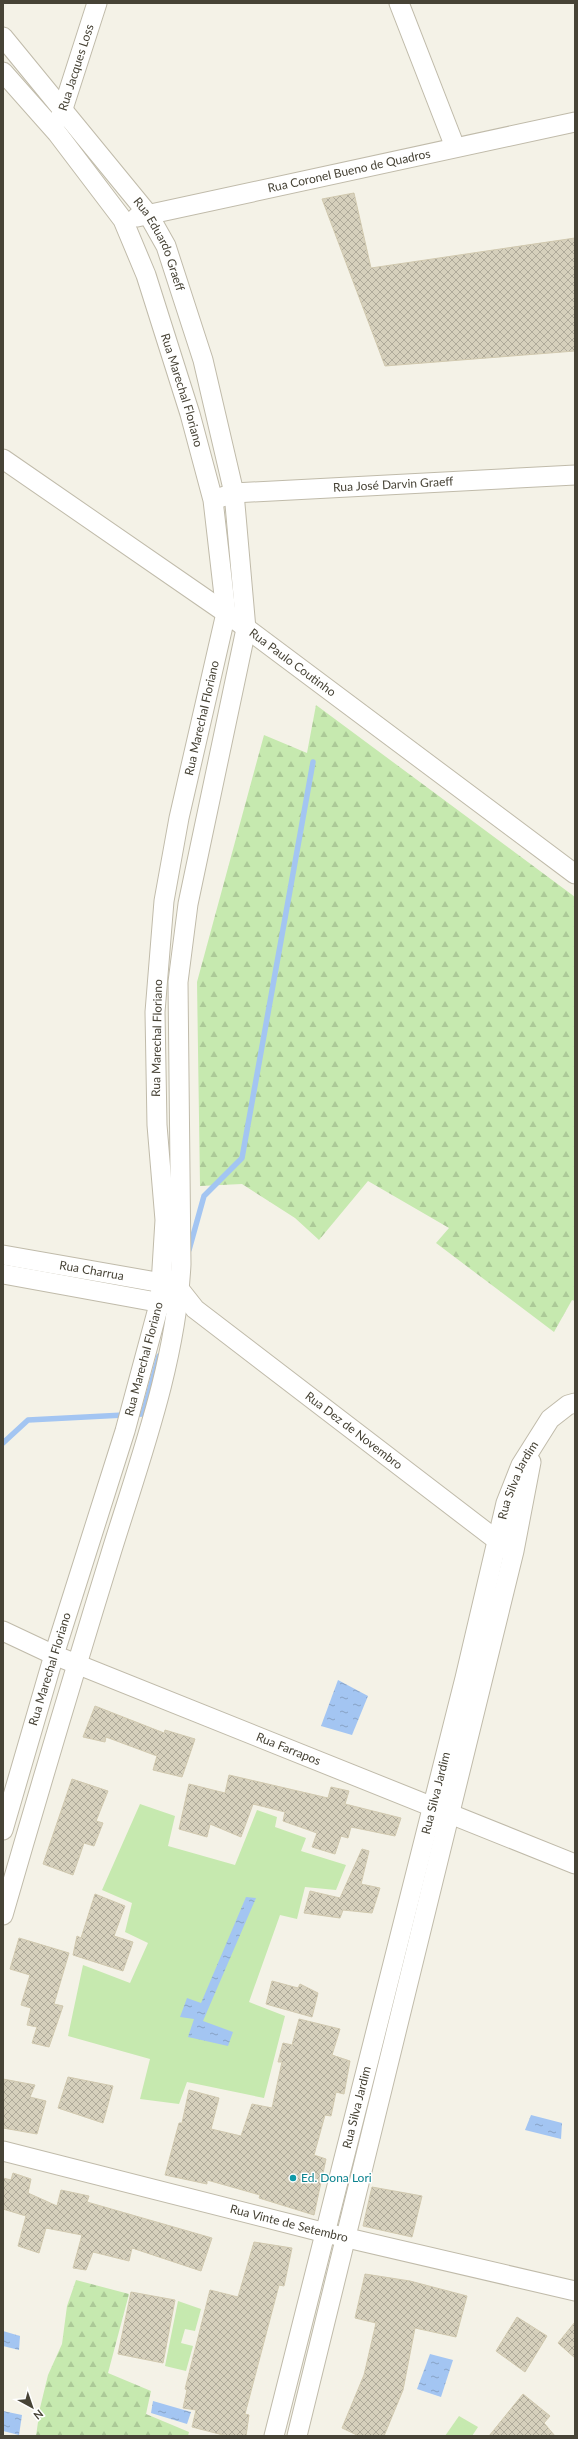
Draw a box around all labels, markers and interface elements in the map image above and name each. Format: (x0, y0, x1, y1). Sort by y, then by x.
street label: Rua Jacques Loss (55, 22, 97, 113)
street label: Rua Coronel Bueno de Quadros (266, 146, 432, 195)
street label: Rua Eduardo Graeff (130, 194, 188, 293)
street label: Rua Marechal Floriano (158, 331, 207, 449)
street label: Rua José Darvin Graeff (333, 473, 454, 495)
street label: Rua Paulo Coutinho (246, 625, 339, 700)
street label: Rua Marechal Floriano (181, 659, 222, 777)
street label: Rua Marechal Floriano (148, 979, 165, 1097)
street label: Rua Charrua (58, 1257, 125, 1283)
street label: Rua Marechal Floriano (121, 1300, 166, 1418)
street label: Rua Dez de Novembro (302, 1388, 406, 1472)
street label: Rua Silva Jardim (494, 1438, 541, 1521)
street label: Rua Marechal Floriano (25, 1610, 74, 1727)
street label: Rua Farrapos (254, 1729, 323, 1768)
street label: Rua Silva Jardim (418, 1750, 453, 1836)
street label: Rua Silva Jardim (339, 2064, 374, 2150)
place label: Ed. Dona Lori (301, 2170, 372, 2185)
marker: Ed. Dona Lori (288, 2173, 298, 2183)
street label: Rua Vinte de Setembro (229, 2201, 350, 2245)
north arrow (12, 2387, 52, 2427)
text: N (31, 2407, 46, 2423)

